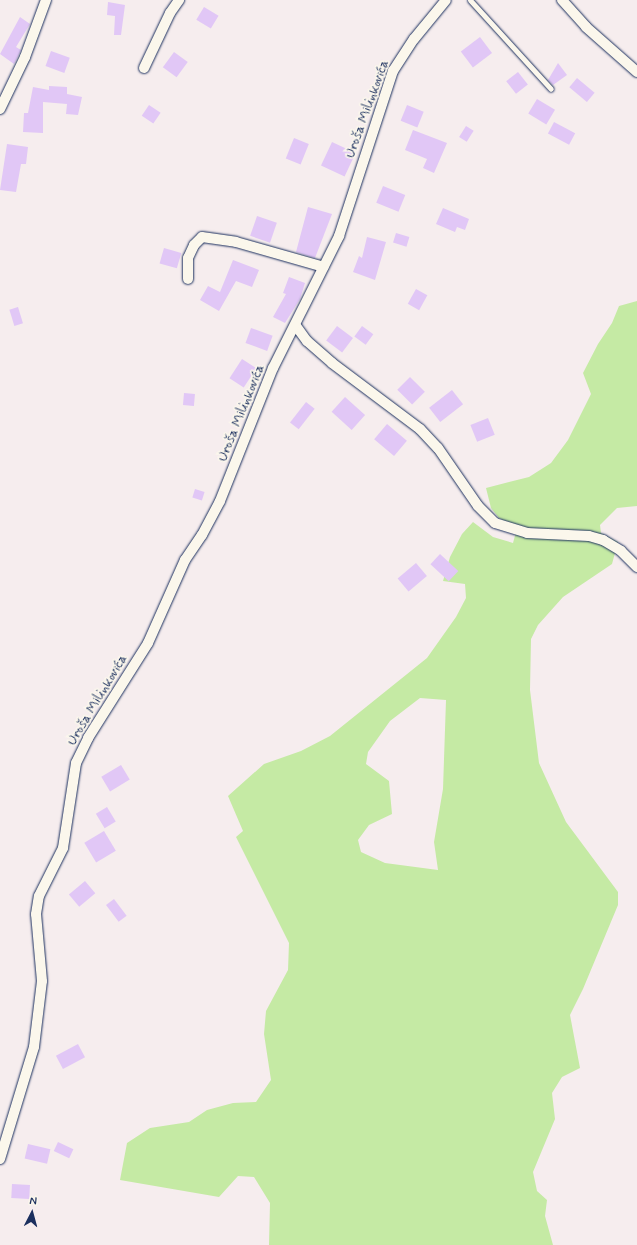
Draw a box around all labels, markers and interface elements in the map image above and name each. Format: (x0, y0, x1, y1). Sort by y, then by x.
street label: Uroša Milinkovića (341, 58, 393, 160)
street label: Uroša Milinkovića (214, 362, 268, 464)
street label: Uroša Milinkovića (63, 651, 131, 749)
north arrow (12, 1193, 52, 1233)
text: N (29, 1194, 38, 1208)

